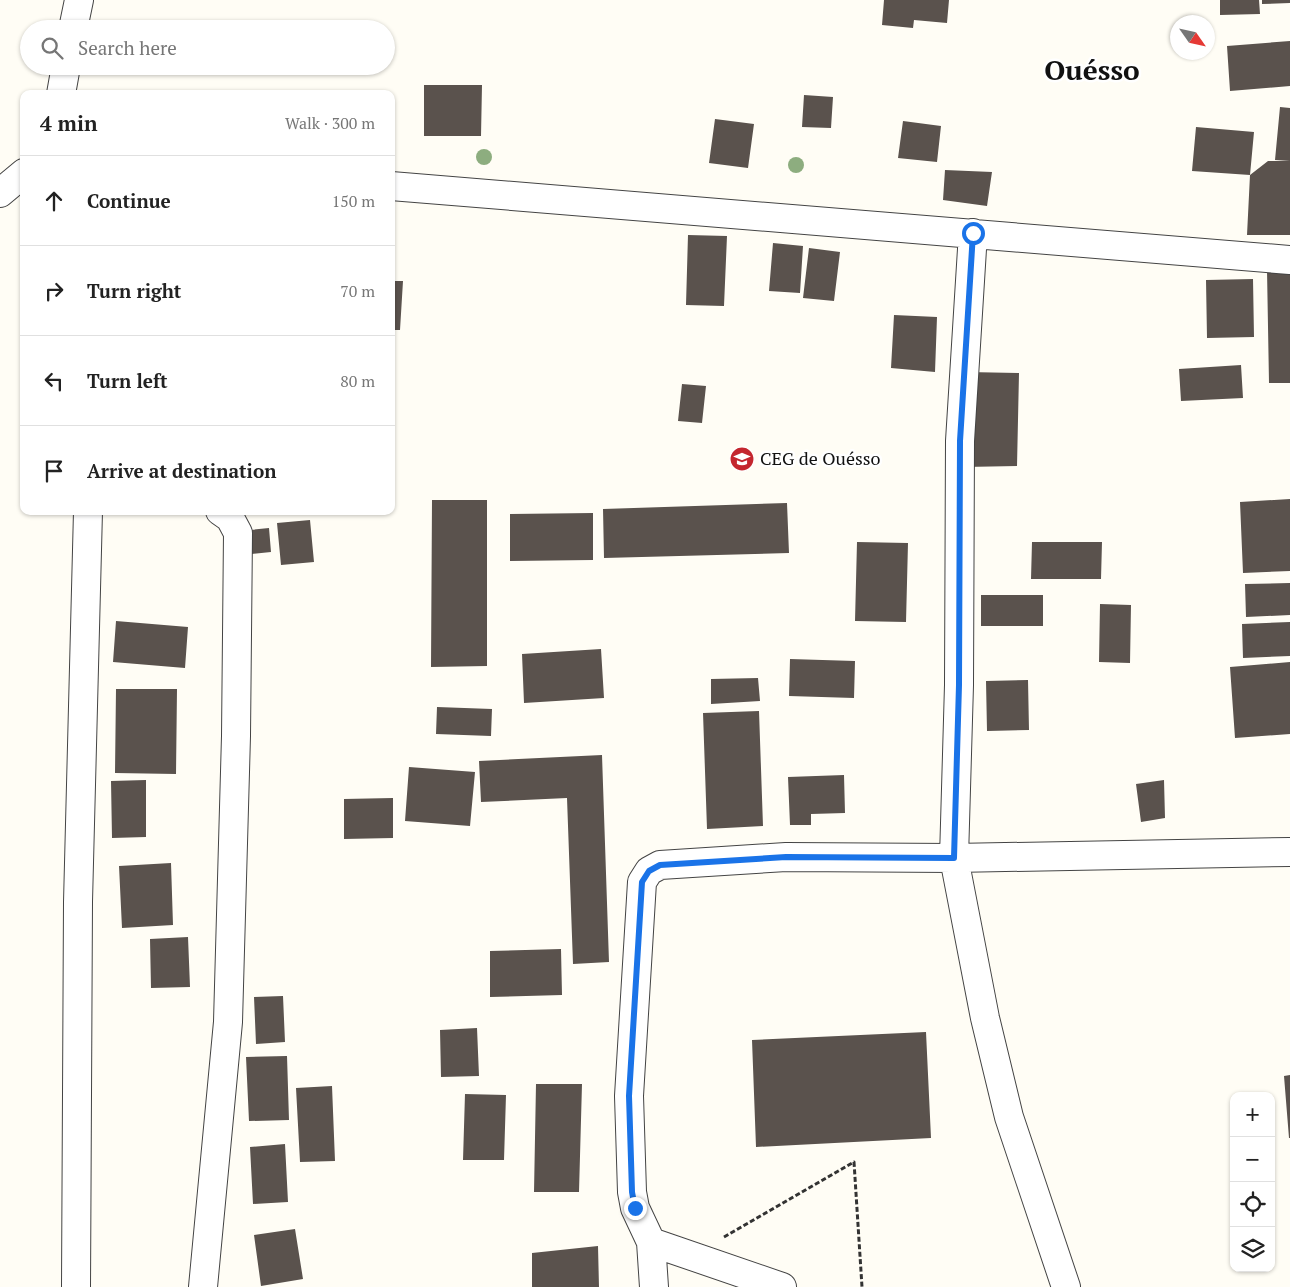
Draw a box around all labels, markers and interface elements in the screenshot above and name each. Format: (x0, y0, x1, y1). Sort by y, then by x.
north arrow (1170, 15, 1215, 60)
search box (20, 20, 395, 75)
icon: search (38, 34, 66, 62)
text: Search here (78, 35, 177, 60)
district label: Ouésso (1044, 51, 1140, 88)
text: 4 min (40, 109, 97, 137)
text: Walk · 300 m (285, 112, 375, 134)
icon: ahead (40, 187, 68, 215)
text: Continue (87, 188, 171, 213)
text: 150 m (332, 190, 375, 212)
route start (962, 222, 985, 245)
icon: right (40, 277, 68, 305)
text: Turn right (87, 278, 181, 303)
text: 70 m (340, 280, 375, 302)
icon: left (40, 367, 68, 395)
text: Turn left (87, 368, 168, 393)
text: 80 m (340, 370, 375, 392)
school or university icon: CEG de Ouésso (729, 446, 755, 472)
place label: CEG de Ouésso (760, 446, 881, 470)
icon: arrive (40, 457, 68, 485)
text: Arrive at destination (87, 458, 276, 483)
map controls (1230, 1092, 1275, 1272)
button: + (1230, 1092, 1275, 1137)
button: − (1230, 1137, 1275, 1182)
button: locate (1230, 1182, 1275, 1227)
route end (624, 1197, 647, 1220)
button: layers (1230, 1227, 1275, 1272)

